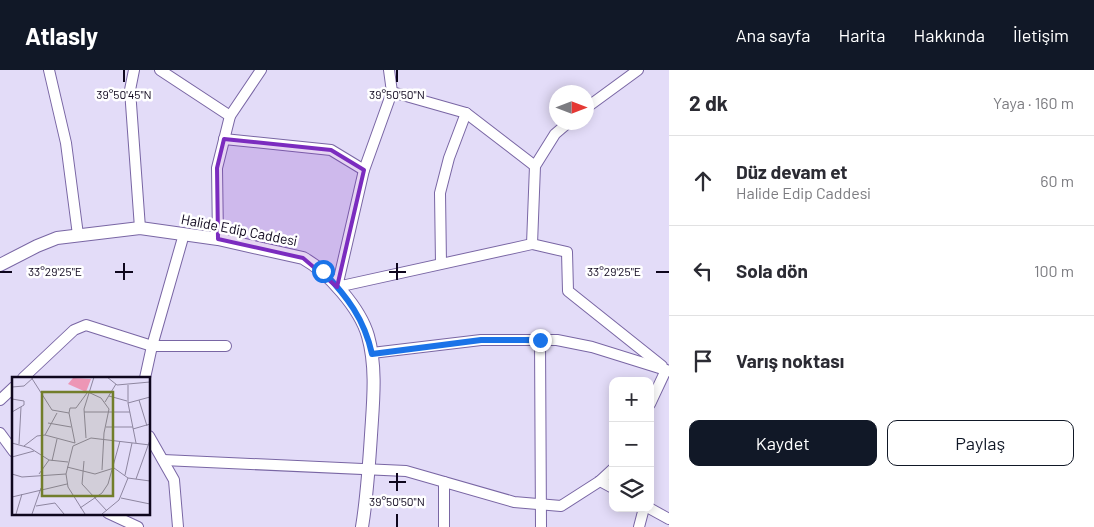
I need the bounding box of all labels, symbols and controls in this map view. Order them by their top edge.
text: Atlasly [25,21,98,50]
text: Ana sayfa [736,24,810,46]
text: Harita [838,24,886,46]
text: Hakkında [914,24,985,46]
text: İletişim [1013,24,1069,46]
north arrow [549,85,594,130]
text: 39°50'45"N [96,87,152,101]
text: 39°50'50"N [369,87,425,101]
text: 2 dk [689,90,728,115]
text: Yaya · 160 m [993,93,1074,112]
text: Düz devam et [736,160,848,183]
icon: ahead [689,167,717,195]
text: 60 m [1040,171,1074,190]
text: Halide Edip Caddesi [736,183,871,202]
street label: Halide Edip Caddesi [180,210,299,249]
icon: left [689,257,717,285]
text: Sola dön [736,259,808,282]
route start [312,260,335,283]
text: 100 m [1034,261,1074,280]
text: 33°29'25"E [28,264,82,278]
text: 33°29'25"E [587,264,641,278]
route end [529,329,552,352]
icon: arrive [689,347,717,375]
text: Varış noktası [736,349,844,372]
inset map [12,377,150,514]
map controls [609,377,654,512]
button: + [609,377,654,422]
button: Kaydet [689,420,877,466]
button: Paylaş [887,420,1074,466]
button: − [609,422,654,467]
button: layers [609,467,654,512]
text: 39°50'50"N [369,494,425,508]

